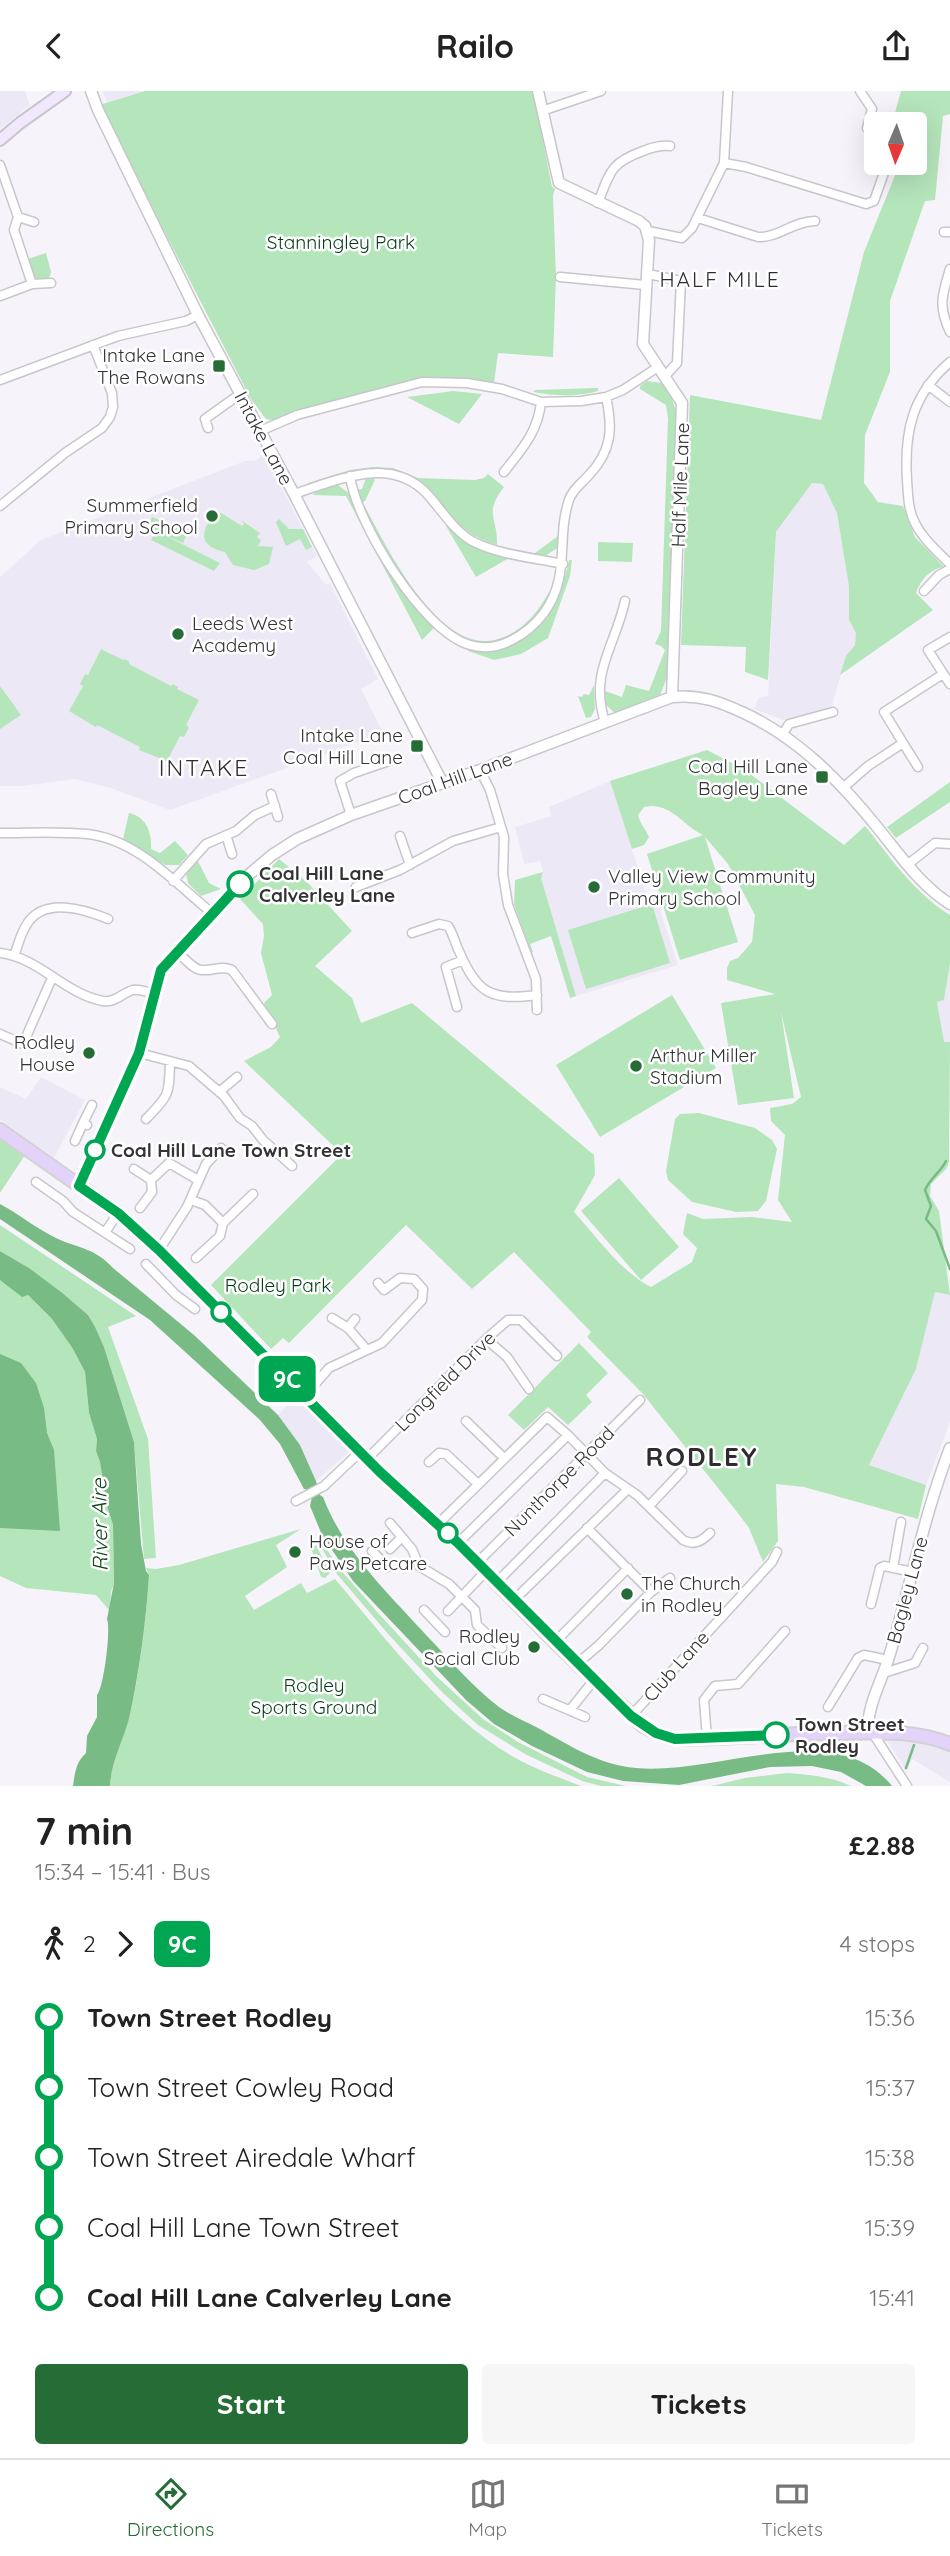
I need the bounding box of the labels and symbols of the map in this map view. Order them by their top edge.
north arrow [864,112,928,175]
park label: Stanningley Park [267,230,415,254]
district label: HALF MILE [659,266,781,292]
place label: Intake Lane The Rowans [97,343,205,389]
marker: Intake Lane The Rowans [211,358,227,374]
street label: Intake Lane [229,387,299,489]
street label: Half Mile Lane [666,422,694,548]
place label: Summerfield Primary School [65,493,198,539]
marker: Summerfield Primary School [204,508,220,524]
place label: Leeds West Academy [192,611,293,657]
marker: Leeds West Academy [170,626,186,642]
place label: Intake Lane Coal Hill Lane [283,723,403,769]
marker: Intake Lane Coal Hill Lane [409,738,425,754]
street label: Coal Hill Lane [395,746,515,810]
district label: INTAKE [159,753,249,782]
place label: Coal Hill Lane Bagley Lane [688,754,808,800]
marker: Coal Hill Lane Bagley Lane [814,769,830,785]
place label: Coal Hill Lane Calverley Lane [259,861,395,907]
place label: Valley View Community Primary School [608,864,816,910]
marker: Coal Hill Lane Calverley Lane [227,871,253,897]
marker: Valley View Community Primary School [586,879,602,895]
place label: Rodley House [14,1030,75,1076]
place label: Arthur Miller Stadium [650,1043,757,1089]
marker: Rodley House [81,1045,97,1061]
marker: Arthur Miller Stadium [628,1058,644,1074]
place label: Coal Hill Lane Town Street [111,1138,351,1162]
marker: Coal Hill Lane Town Street [85,1140,105,1160]
park label: Rodley Park [225,1273,331,1297]
unlabelled marker [211,1302,231,1322]
street label: Longfield Drive [390,1326,500,1436]
line badge: 9C [256,1356,318,1402]
street label: Nunthorpe Road [499,1421,619,1541]
district label: RODLEY [646,1440,758,1473]
water label: River Aire [85,1477,113,1572]
unlabelled marker [438,1523,458,1543]
place label: House of Paws Petcare [309,1529,427,1575]
street label: Bagley Lane [881,1534,933,1646]
marker: House of Paws Petcare [287,1544,303,1560]
place label: The Church in Rodley [641,1571,741,1617]
marker: The Church in Rodley [619,1586,635,1602]
place label: Rodley Social Club [424,1624,520,1670]
street label: Club Lane [638,1625,714,1707]
marker: Rodley Social Club [526,1639,542,1655]
park label: Rodley Sports Ground [251,1673,377,1719]
place label: Town Street Rodley [795,1712,905,1758]
marker: Town Street Rodley [763,1722,789,1748]

